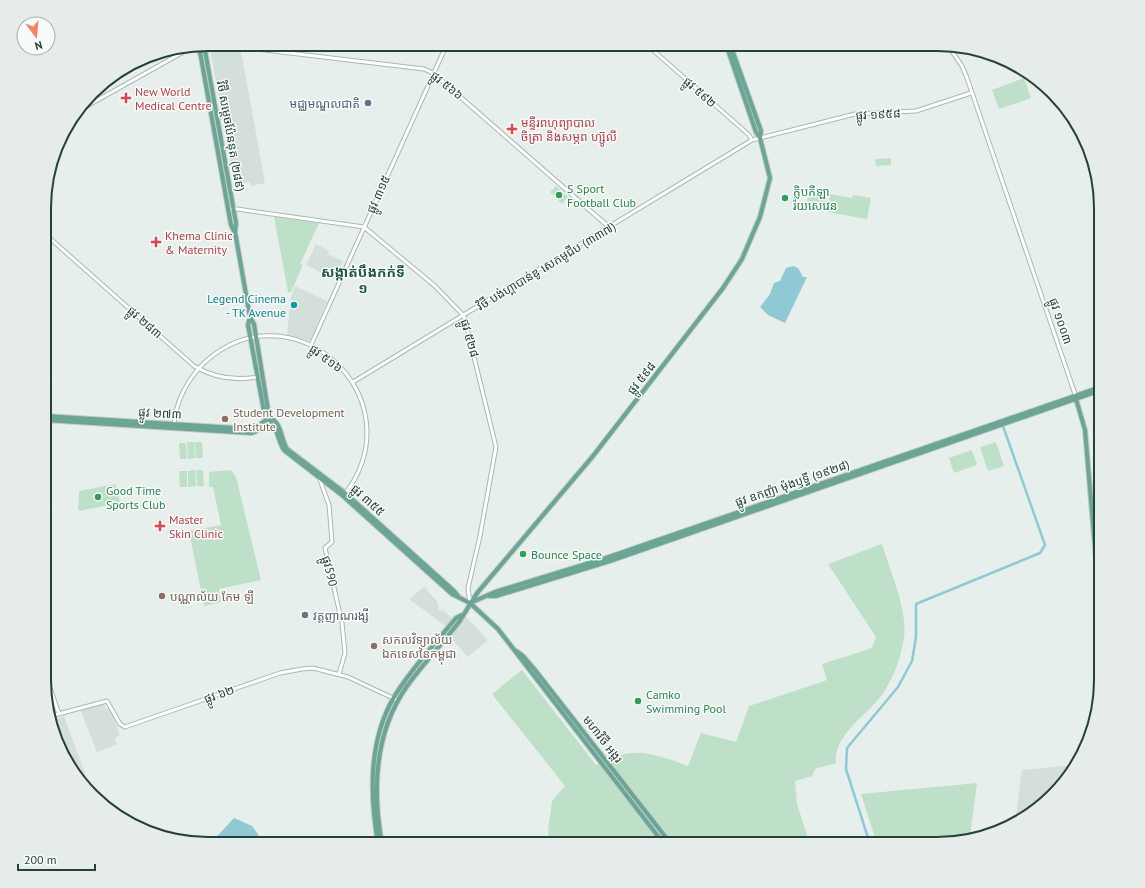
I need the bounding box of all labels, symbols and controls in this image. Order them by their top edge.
north arrow [16,16,56,56]
text: N [33,38,44,53]
street label: ផ្លូវ ៥៦៦ [425,68,466,105]
street label: ផ្លូវ ៥៩២ [678,74,720,113]
street label: វិថី សម្តេចប៉ែននុត (២៨៩) [213,79,248,193]
place label: New World Medical Centre [135,84,212,113]
marker: New World Medical Centre [120,92,132,104]
place label: មជ្ឈមណ្ឌលជាតិ [290,96,360,111]
marker: មជ្ឈមណ្ឌលជាតិ [363,98,373,108]
street label: ផ្លូវ ១៩៥៨ [855,105,901,126]
place label: មន្ទីរពហុព្យាបាល ចិត្រា និងសម្ភព ហ្ស៊ូលី [521,115,617,147]
marker: មន្ទីរពហុព្យាបាល ចិត្រា និងសម្ភព ហ្ស៊ូលី [506,123,518,135]
street label: ផ្លូវ ៣១៥ [363,173,396,217]
place label: S Sport Football Club [567,181,636,210]
place label: ក្លិបកីឡា រ៉យសេវេន [793,184,837,213]
marker: S Sport Football Club [554,190,564,200]
marker: ក្លិបកីឡា រ៉យសេវេន [780,193,790,203]
street label: វិថី បង់ហ្គាបាន់ឌូ សេកមូជីប (៣៣៧) [474,219,618,314]
place label: Khema Clinic & Maternity [165,228,233,257]
marker: Khema Clinic & Maternity [150,236,162,248]
district label: សង្កាត់បឹងកក់ទី ១ [321,263,405,297]
place label: Legend Cinema - TK Avenue [207,291,286,320]
street label: ផ្លូវ ១០០៣ [1043,296,1076,347]
marker: Legend Cinema - TK Avenue [289,300,299,310]
street label: ផ្លូវ ២៨៣ [122,303,166,344]
street label: ផ្លូវ ៥២៨ [454,317,483,360]
street label: ផ្លូវ ៥១៦ [304,341,346,378]
street label: ផ្លូវ ៥៩៨ [624,359,661,400]
street label: ផ្លូវ ២៧៣ [138,404,182,425]
place label: Student Development Institute [233,405,345,434]
marker: Student Development Institute [220,414,230,424]
street label: ផ្លូវ ឧកញ៉ា ម៉ុងឫទ្ធី (១៩២៨) [733,456,852,513]
street label: ផ្លូវ ៣៥៥ [346,481,388,522]
place label: Good Time Sports Club [106,483,165,512]
marker: Good Time Sports Club [93,492,103,502]
place label: Master Skin Clinic [169,512,223,541]
marker: Master Skin Clinic [154,520,166,532]
place label: Bounce Space [531,547,602,562]
marker: Bounce Space [518,549,528,559]
street label: ផ្លូវ590 [316,554,341,589]
place label: បណ្ណាល័យ កែម ឡី [170,589,254,604]
marker: បណ្ណាល័យ កែម ឡី [157,591,167,601]
place label: វត្តញាណរង្សី [313,608,369,623]
marker: វត្តញាណរង្សី [300,610,310,620]
place label: សកលវិទ្យាល័យ ឯកទេសនៃកម្ពុជា [382,632,456,664]
marker: សកលវិទ្យាល័យ ឯកទេសនៃកម្ពុជា [369,641,379,651]
street label: ផ្លូវ ៦២ [202,682,238,710]
place label: Camko Swimming Pool [646,687,726,716]
marker: Camko Swimming Pool [633,696,643,706]
street label: មហាវិថី អង្គរ [580,712,626,766]
scale bar [18,846,95,872]
text: 200 m [24,852,57,867]

